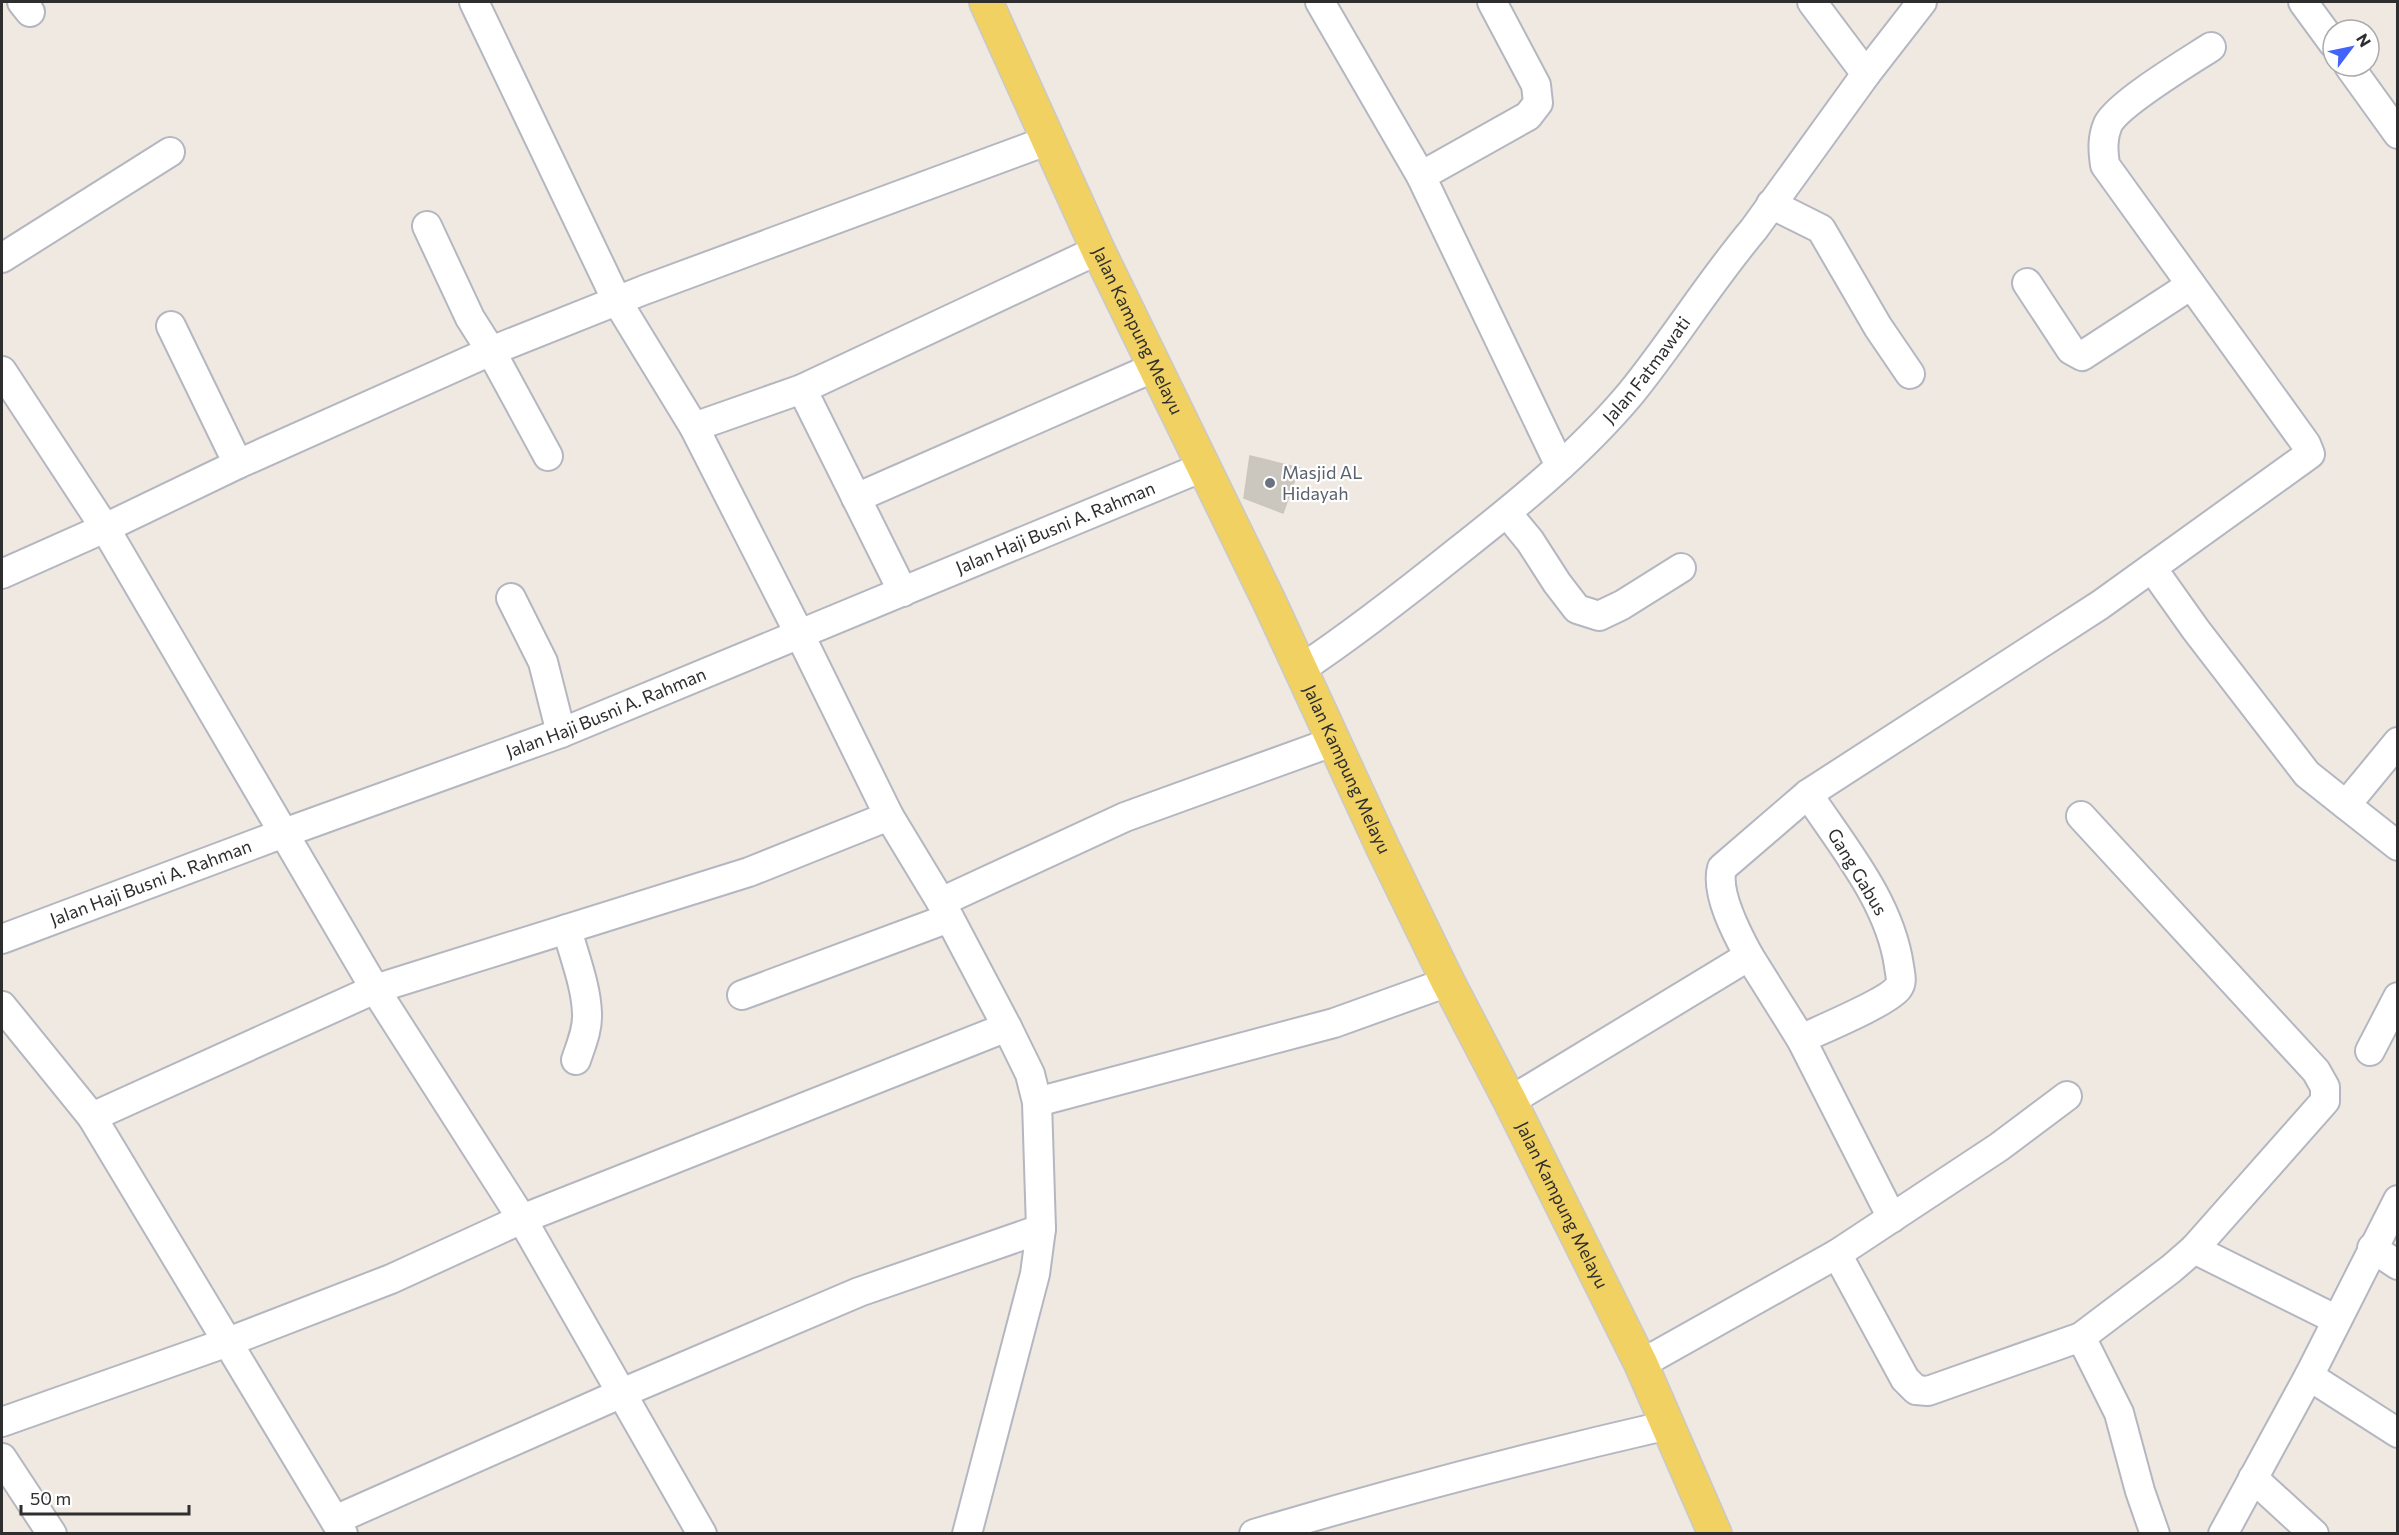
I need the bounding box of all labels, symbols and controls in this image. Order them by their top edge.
north arrow [2321,18,2381,78]
text: N [2353,30,2375,50]
street label: Jalan Kampung Melayu [1088,243,1188,418]
street label: Jalan Fatmawati [1598,312,1695,428]
place label: Masjid AL Hidayah [1282,461,1362,504]
street label: Jalan Haji Busni A. Rahman [952,476,1158,578]
marker: Masjid AL Hidayah [1263,476,1277,490]
street label: Jalan Haji Busni A. Rahman [503,662,709,762]
street label: Jalan Kampung Melayu [1299,681,1396,857]
street label: Gang Gabus [1823,824,1892,919]
street label: Jalan Haji Busni A. Rahman [47,834,254,930]
street label: Jalan Kampung Melayu [1512,1117,1614,1292]
scale bar [21,1478,189,1516]
text: 50 m [30,1487,71,1509]

